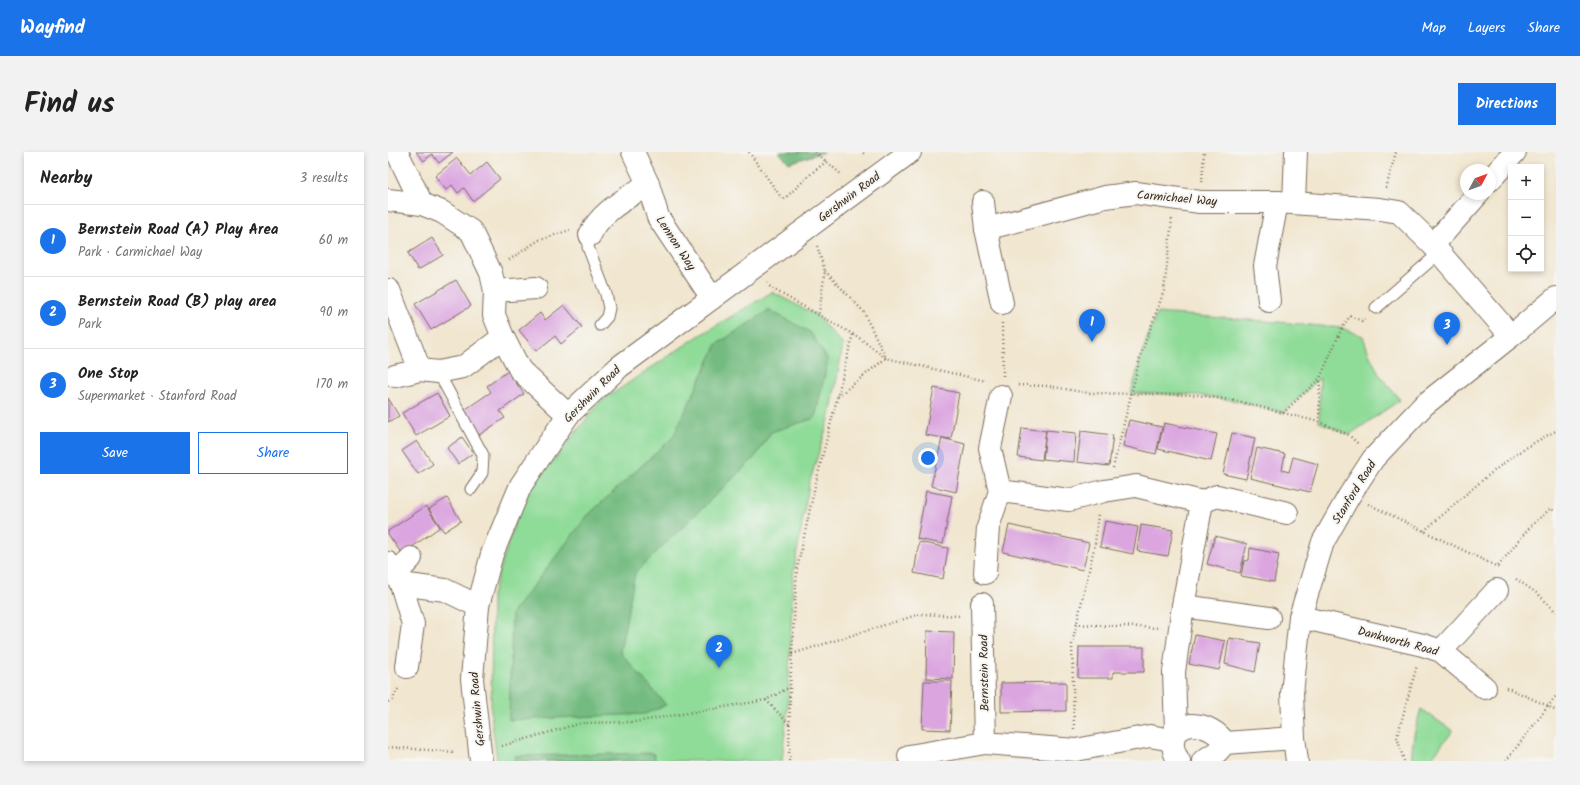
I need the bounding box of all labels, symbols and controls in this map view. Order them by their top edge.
text: Wayfind [20,13,85,43]
text: Map [1422,17,1446,39]
text: Layers [1468,17,1506,39]
text: Share [1528,17,1560,39]
text: Find us [24,82,115,127]
button: Directions [1458,83,1556,125]
north arrow [1460,164,1496,200]
map controls [1508,164,1544,272]
button: + [1508,164,1544,200]
text: Nearby [40,165,92,192]
street label: Gershwin Road [814,167,886,227]
text: 3 results [300,168,348,189]
street label: Carmichael Way [1136,186,1218,211]
button: − [1508,200,1544,236]
street label: Lennon Way [651,212,701,275]
text: Bernstein Road (A) Play Area [78,218,279,242]
text: 1 [51,230,55,251]
text: 60 m [319,230,348,251]
button: locate [1508,236,1544,272]
text: Park · Carmichael Way [78,242,202,263]
text: Bernstein Road (B) play area [78,290,276,314]
text: 2 [49,302,57,323]
text: 90 m [320,302,348,323]
pin: 1 [1079,309,1105,342]
pin: 3 [1434,312,1460,345]
text: Park [78,314,102,335]
street label: Gershwin Road [559,361,626,427]
text: One Stop [78,362,139,386]
text: 3 [49,374,57,395]
text: 170 m [316,374,348,395]
text: Supermarket · Stanford Road [78,386,237,407]
button: Save [40,432,190,474]
button: Share [198,432,348,474]
your location [918,448,938,468]
street label: Stanford Road [1327,456,1382,528]
street label: Dankworth Road [1355,622,1441,662]
street label: Bernstein Road [974,633,995,712]
pin: 2 [706,635,732,668]
street label: Gershwin Road [465,670,490,747]

